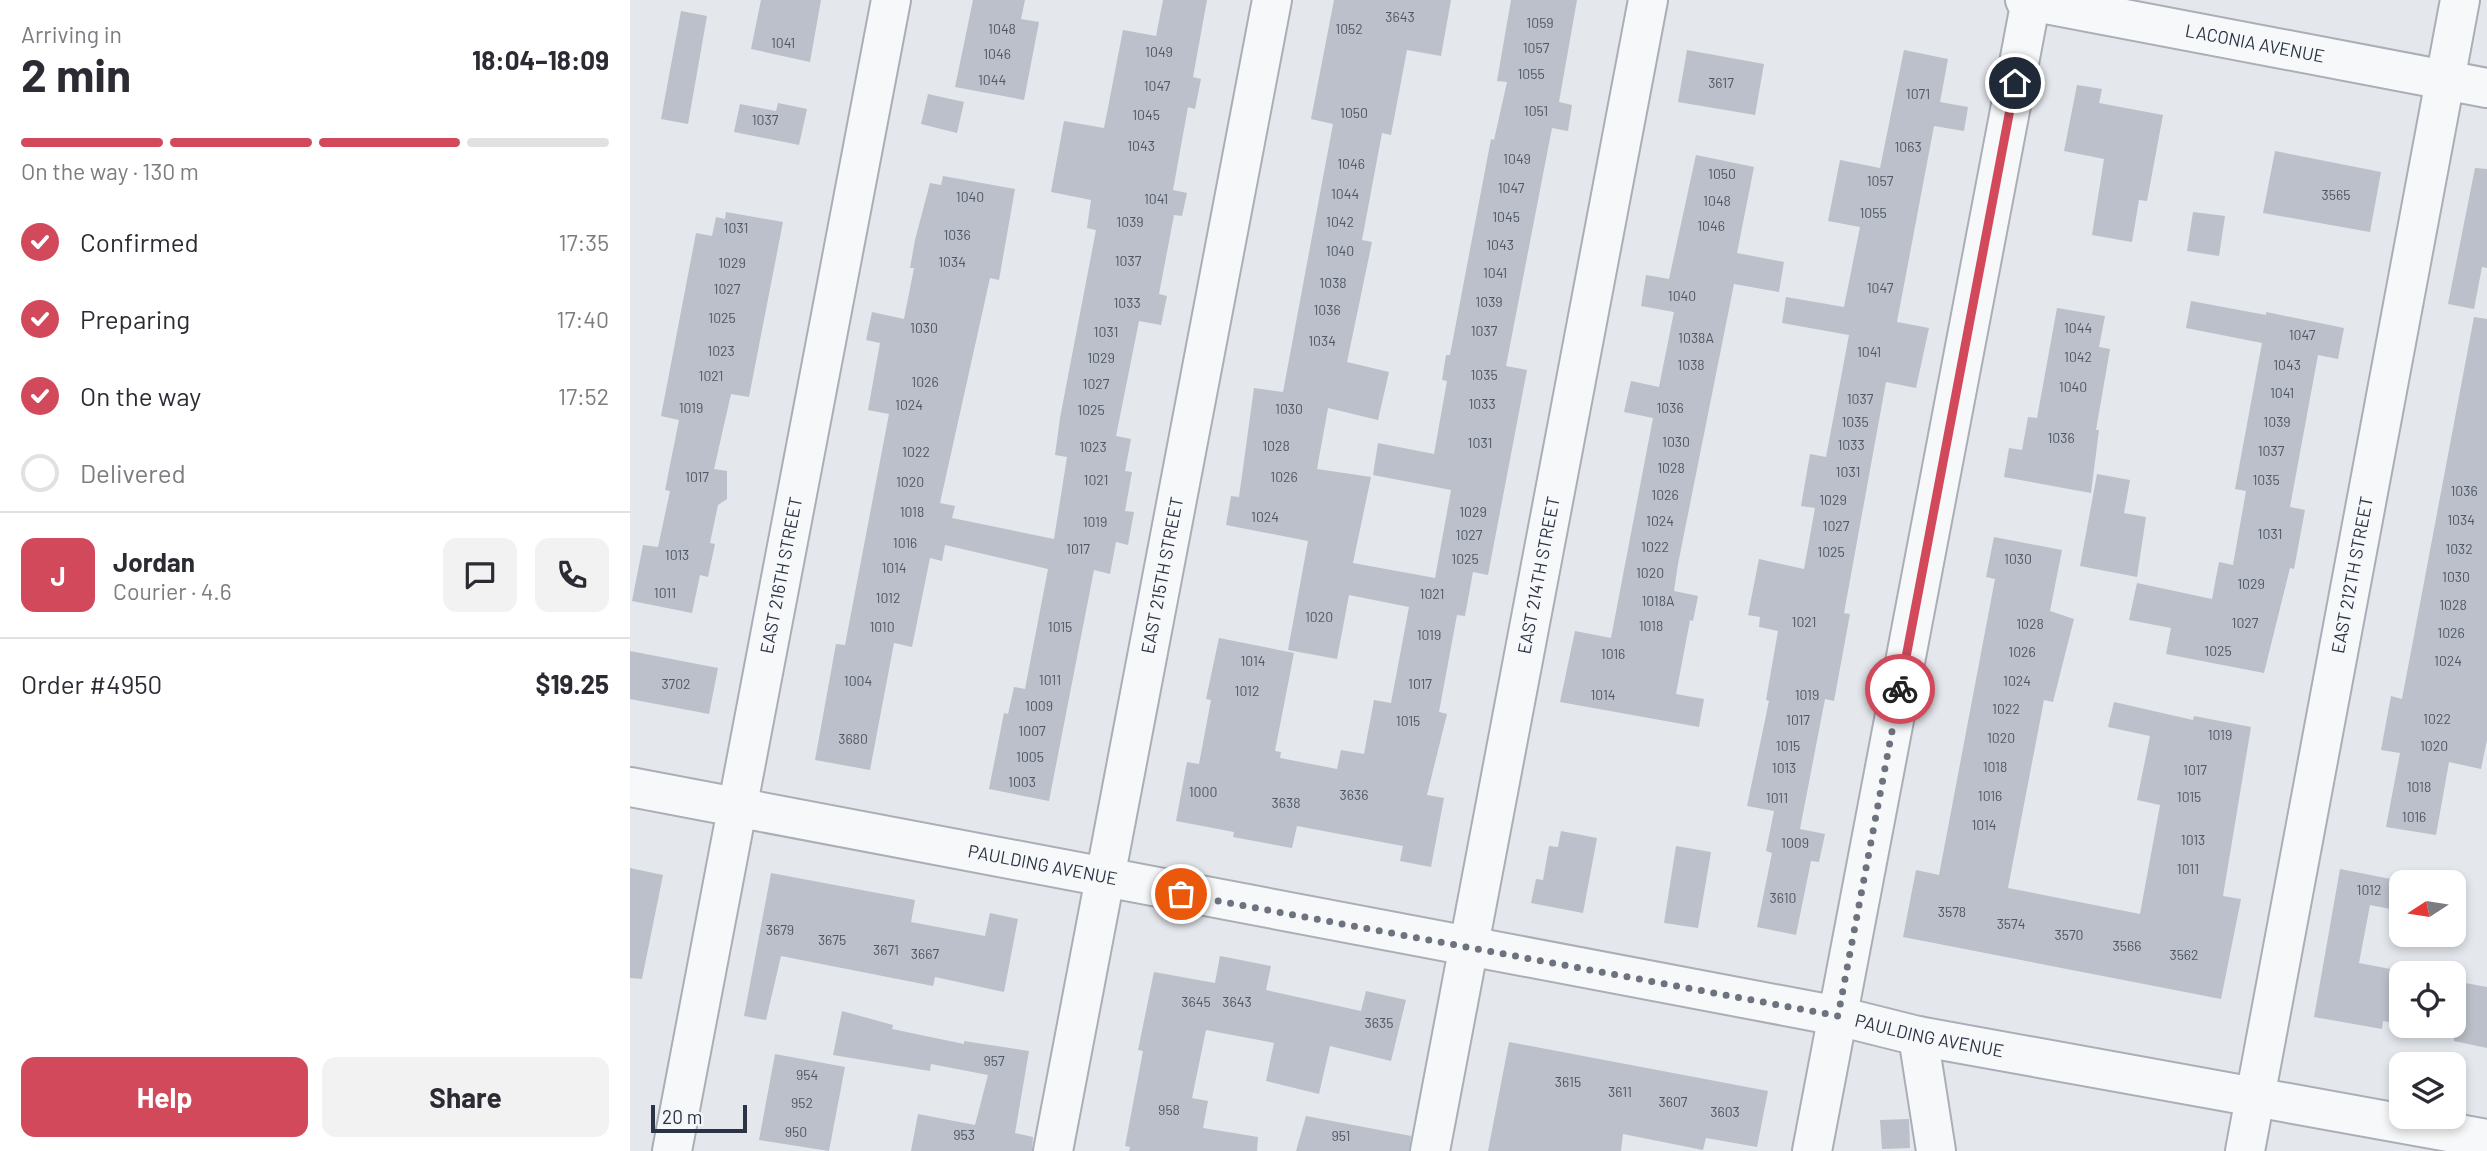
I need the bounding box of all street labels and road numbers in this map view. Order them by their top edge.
street label: LACONIA AVENUE [2184,19,2327,67]
street label: EAST 214TH STREET [1512,494,1564,656]
street label: EAST 212TH STREET [2326,494,2377,655]
street label: EAST 216TH STREET [755,495,806,655]
street label: EAST 215TH STREET [1136,495,1187,655]
street label: PAULDING AVENUE [966,839,1119,889]
street label: PAULDING AVENUE [1853,1009,2006,1061]

